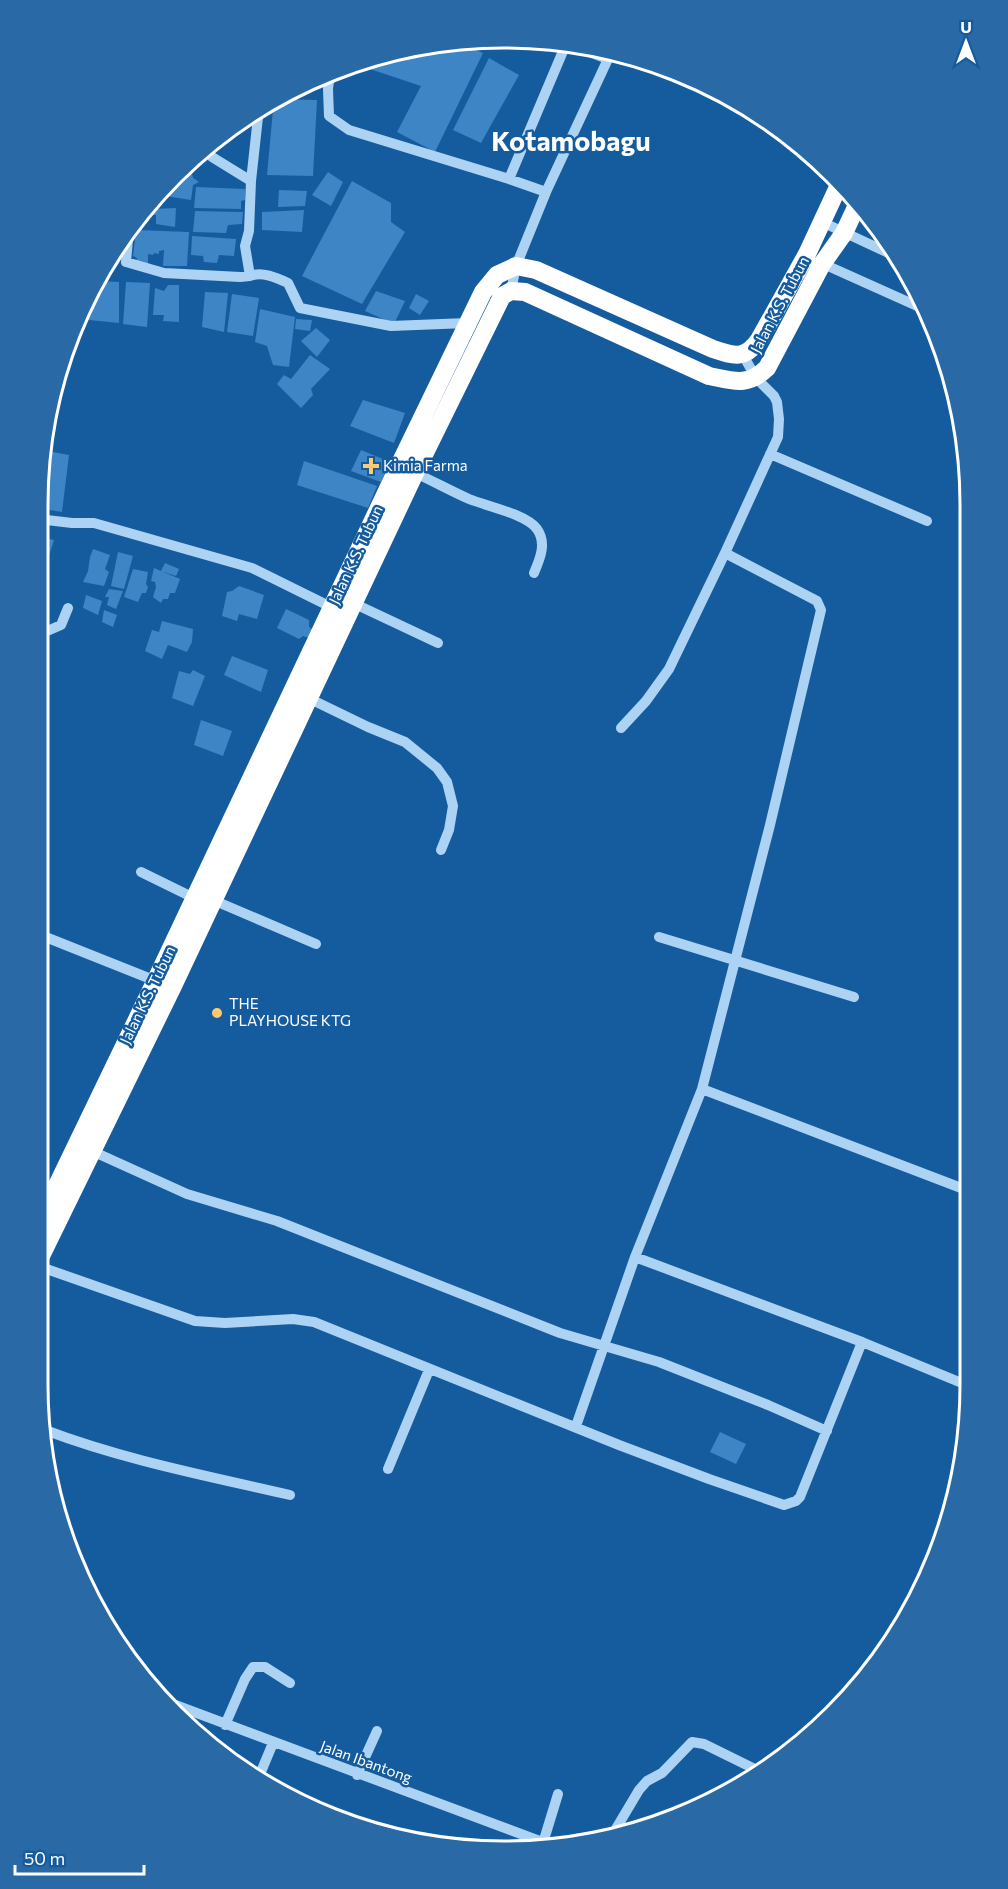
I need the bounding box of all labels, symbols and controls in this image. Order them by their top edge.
north arrow [936,12,996,72]
text: U [960,17,972,36]
district label: Kotamobagu [491,124,651,157]
street label: Jalan K.S. Tubun [746,253,812,356]
place label: Kimia Farma [383,456,468,474]
marker: Kimia Farma [364,459,378,473]
street label: Jalan K.S. Tubun [324,502,386,607]
street label: Jalan K.S. Tubun [116,943,179,1046]
place label: THE PLAYHOUSE KTG [229,994,351,1029]
marker: THE PLAYHOUSE KTG [210,1006,224,1020]
street label: Jalan Ibantong [318,1736,415,1786]
scale bar [15,1838,144,1876]
text: 50 m [24,1847,65,1869]

